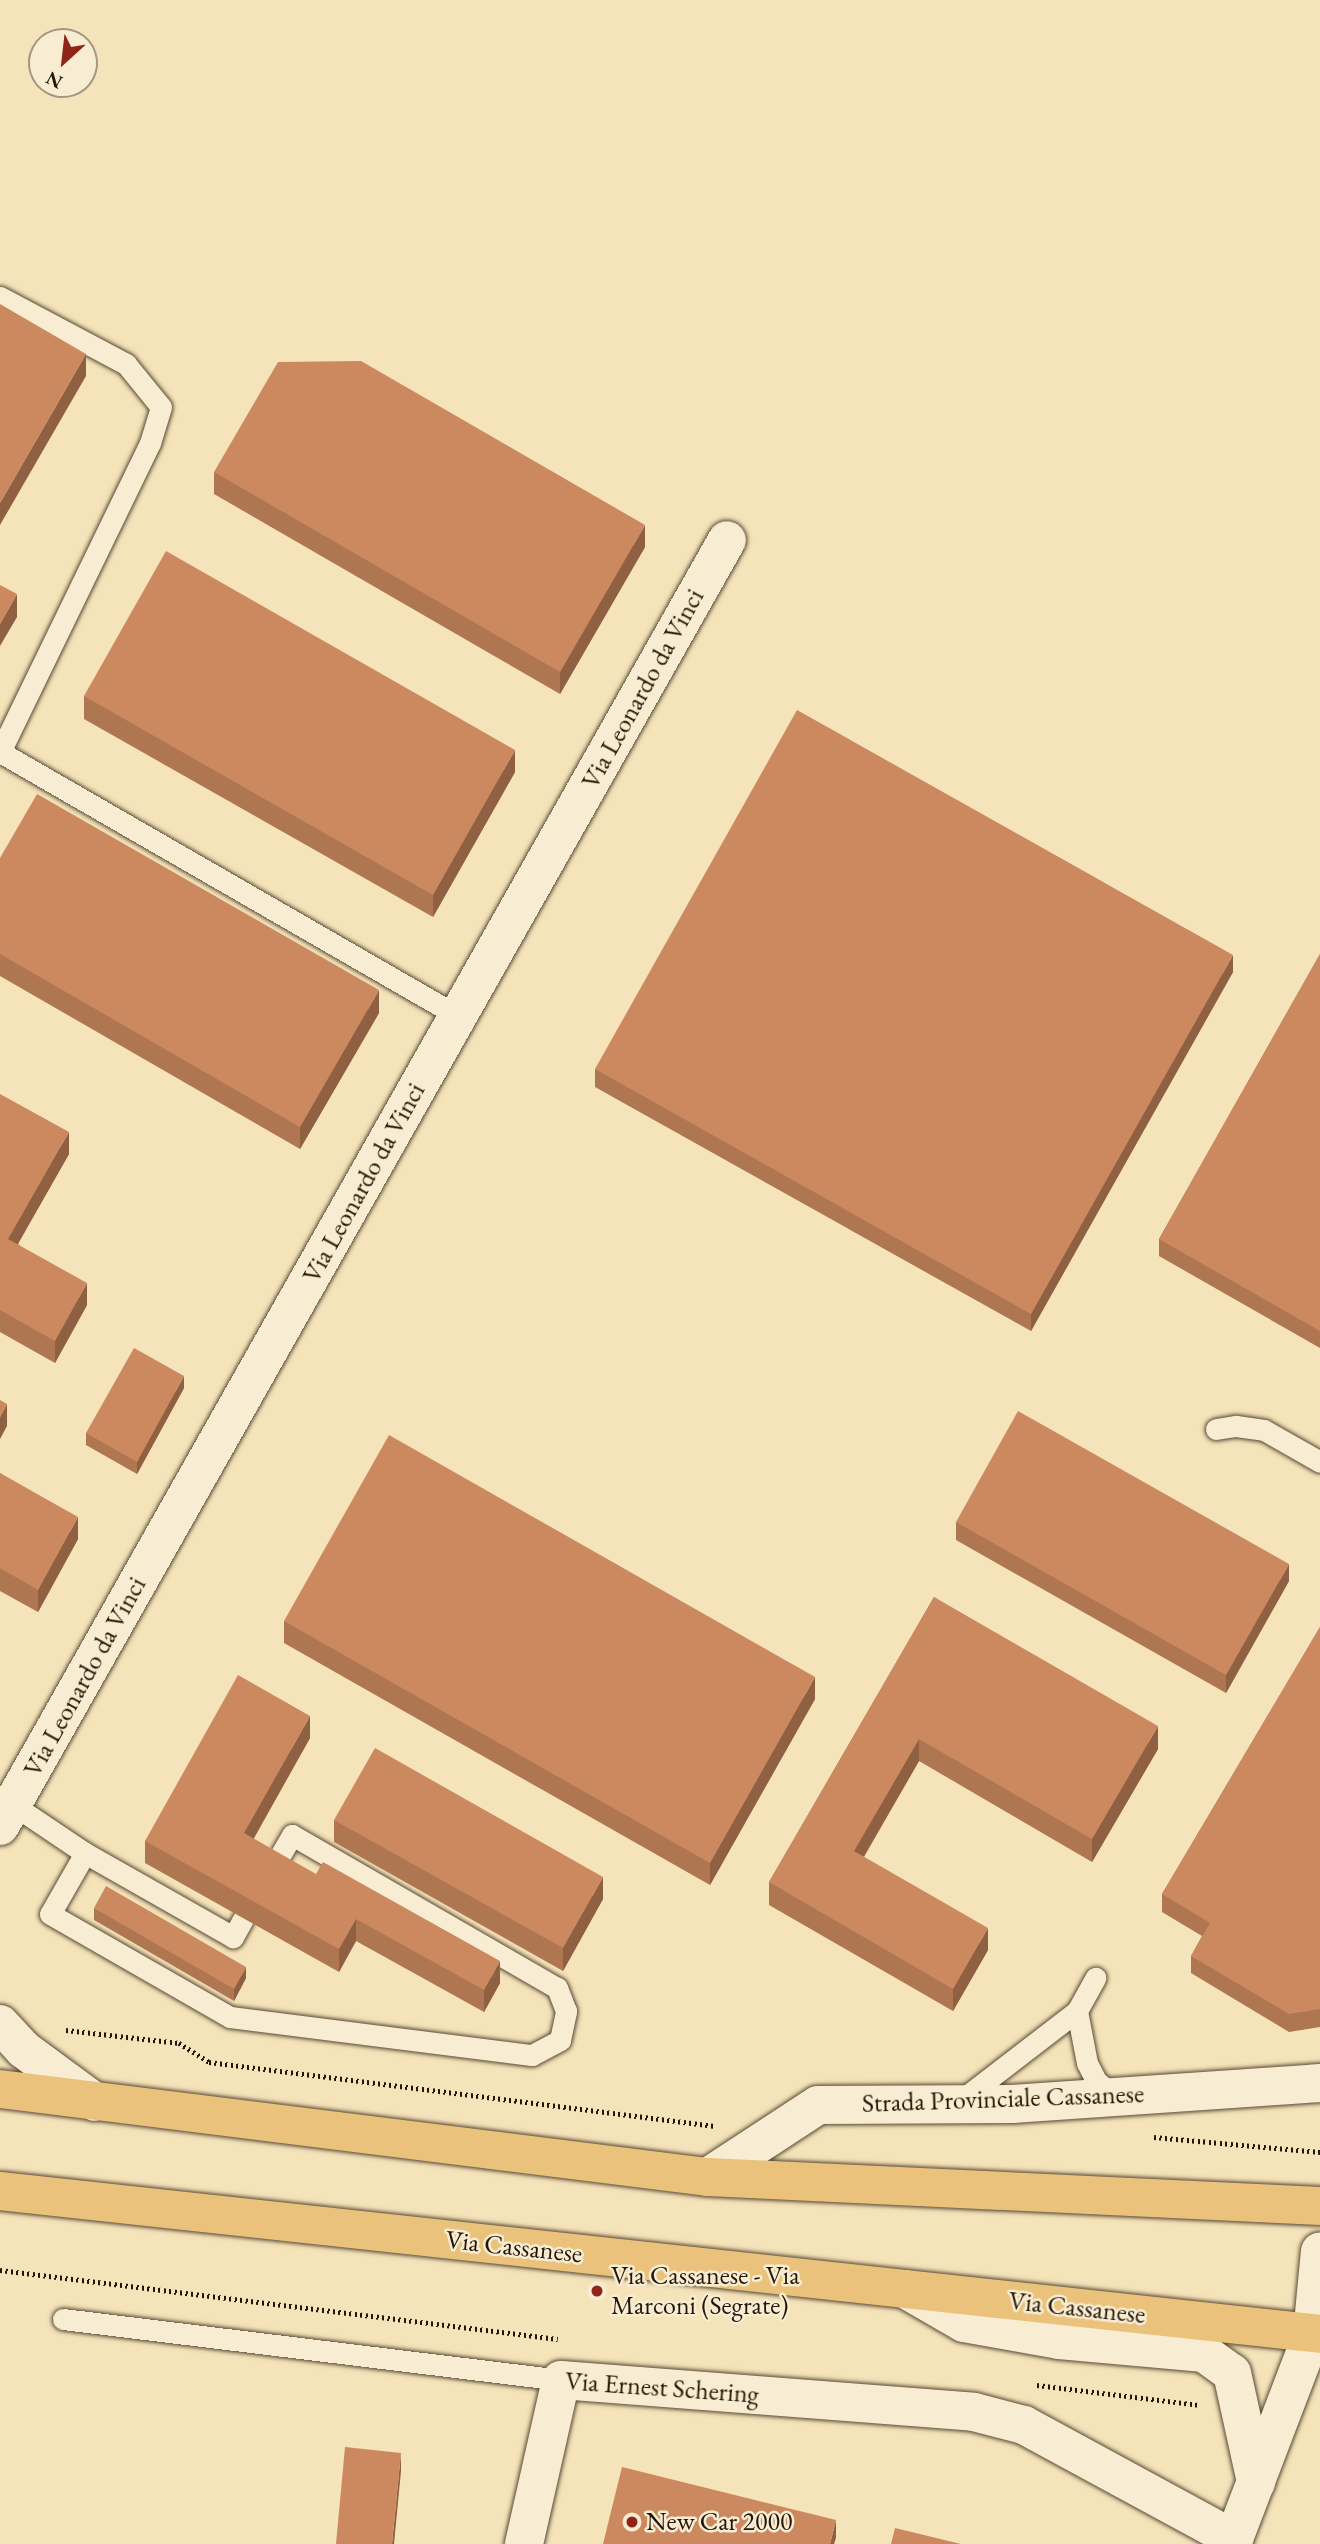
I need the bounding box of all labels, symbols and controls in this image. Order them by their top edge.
north arrow [28,28,98,98]
text: N [42,66,67,95]
street label: Via Leonardo da Vinci [575,584,711,794]
street label: Via Leonardo da Vinci [296,1078,432,1288]
street label: Via Leonardo da Vinci [17,1572,153,1782]
street label: Strada Provinciale Cassanese [861,2078,1145,2120]
street label: Via Cassanese [444,2224,584,2270]
place label: Via Cassanese - Via Marconi (Segrate) [611,2260,800,2322]
marker: Via Cassanese - Via Marconi (Segrate) [589,2283,605,2299]
street label: Via Cassanese [1007,2285,1147,2331]
street label: Via Ernest Schering [564,2366,760,2410]
place label: New Car 2000 [646,2506,792,2538]
marker: New Car 2000 [624,2514,640,2530]

